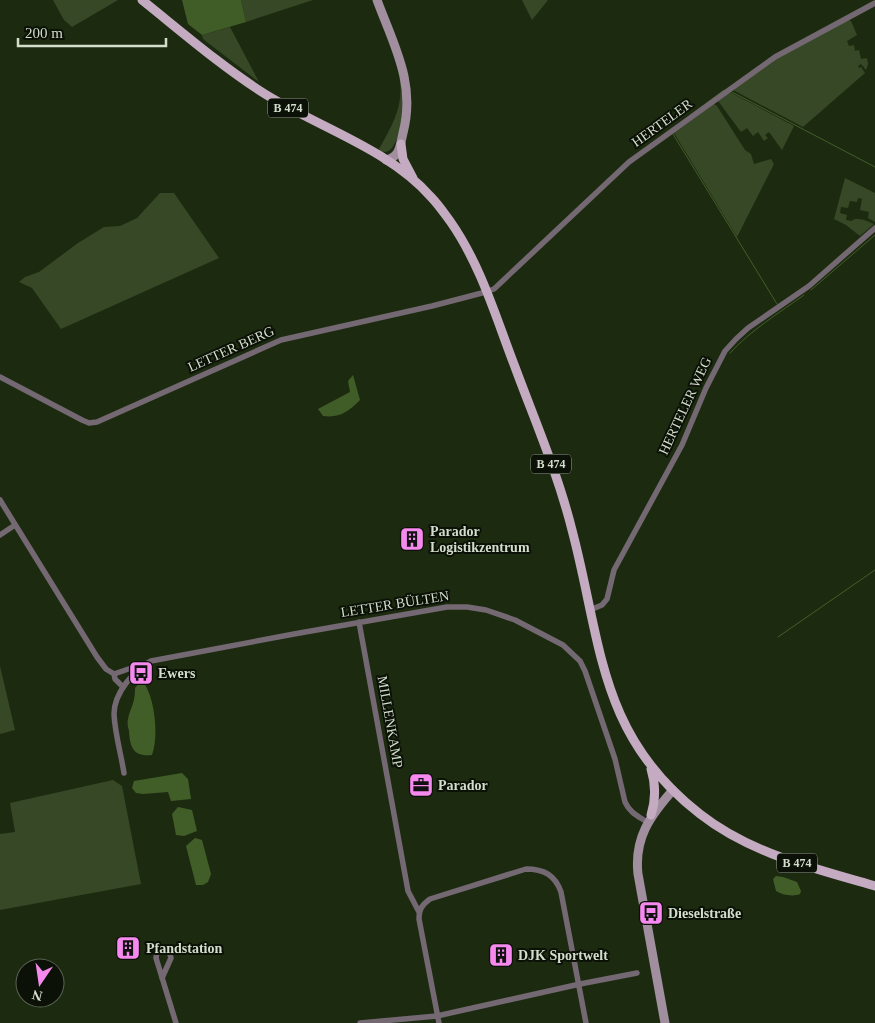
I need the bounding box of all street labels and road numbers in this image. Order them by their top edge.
street label: HERTELER [629,96,696,150]
road number: B 474 [268,99,308,118]
street label: LETTER BERG [185,323,277,375]
street label: HERTELER WEG [656,355,714,457]
road number: B 474 [531,454,571,474]
street label: LETTER BÜLTEN [340,587,450,620]
street label: MILLENKAMP [375,675,406,769]
road number: B 474 [777,854,817,872]

